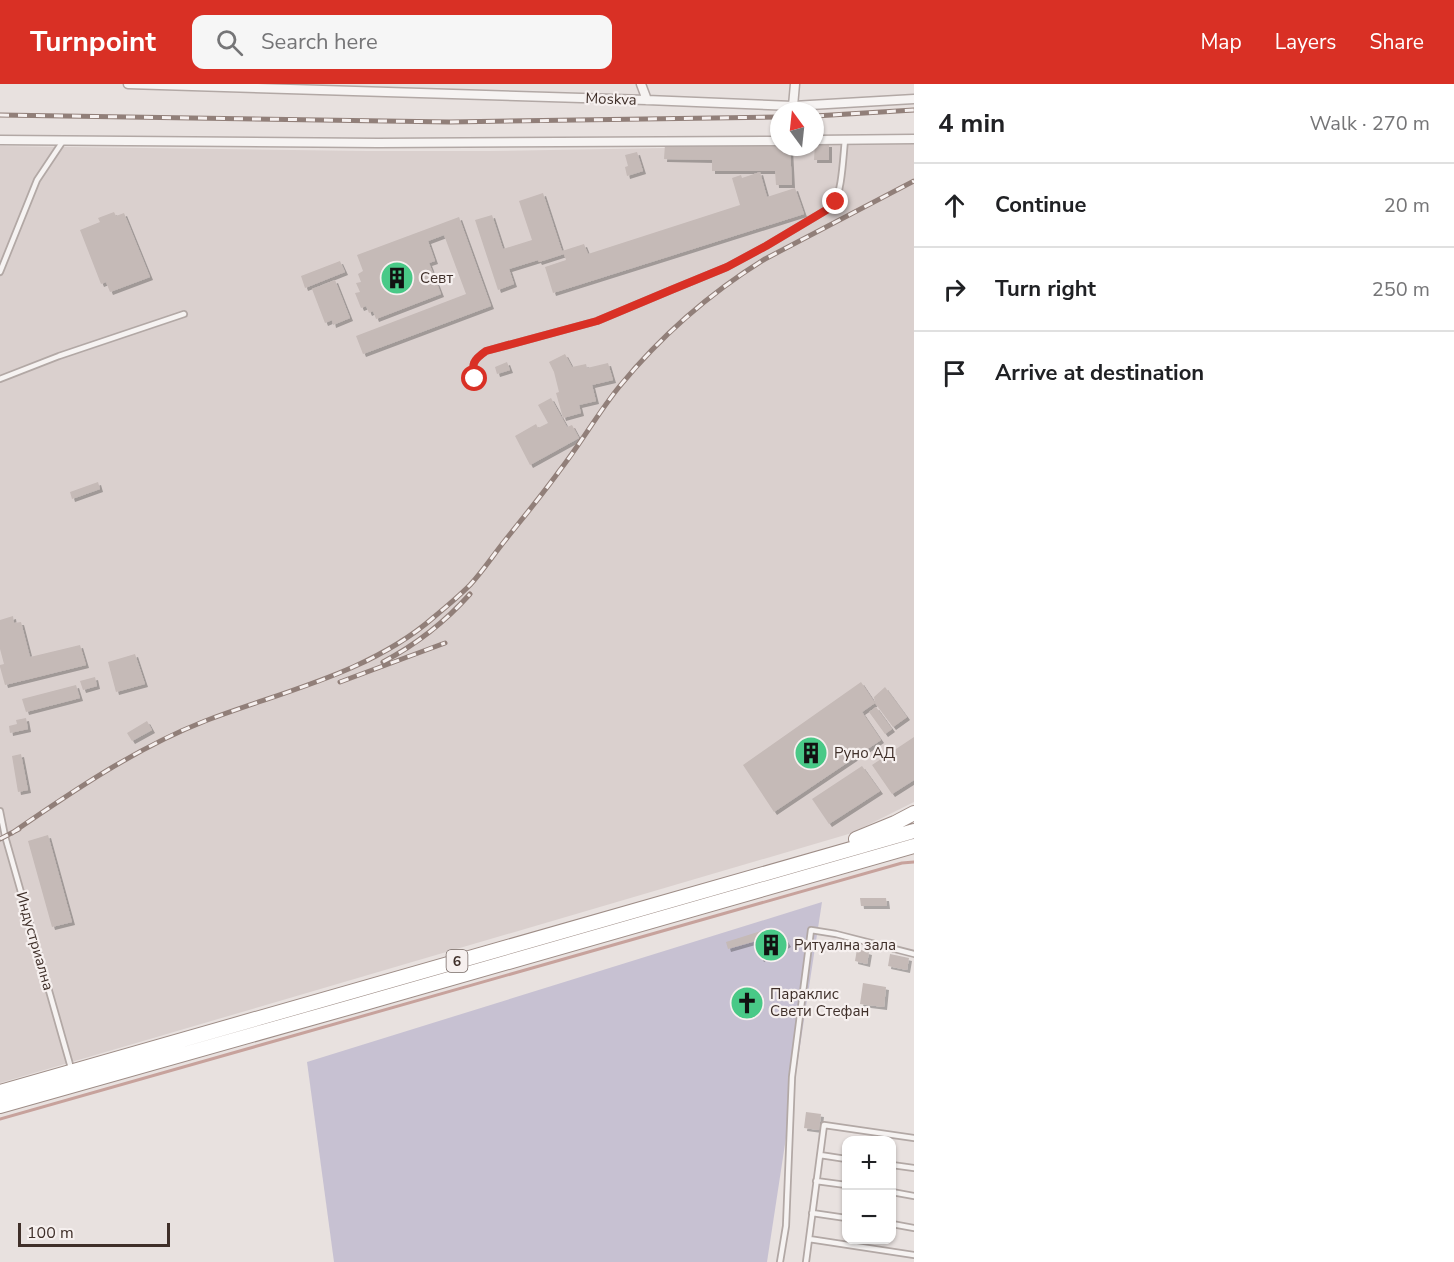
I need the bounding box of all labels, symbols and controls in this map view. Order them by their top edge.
search box [192,15,612,69]
text: Turnpoint [30,23,156,61]
icon: search [213,26,246,59]
text: Search here [261,27,378,57]
text: Map [1200,28,1242,56]
text: Layers [1275,28,1336,56]
text: Share [1369,28,1424,56]
street label: Moskva [585,88,637,110]
north arrow [770,102,824,156]
text: 4 min [938,106,1005,141]
text: Walk · 270 m [1310,110,1430,137]
route end [822,188,848,214]
icon: ahead [938,189,971,222]
text: Continue [995,190,1086,220]
text: 20 m [1384,192,1430,219]
building icon: Севт [379,260,415,296]
place label: Севт [420,268,453,288]
icon: right [938,273,971,306]
text: Turn right [995,274,1096,304]
text: 250 m [1372,276,1430,303]
icon: arrive [938,357,971,390]
text: Arrive at destination [995,358,1204,388]
route start [461,365,487,391]
building icon: Руно АД [793,735,829,771]
place label: Руно АД [834,743,895,763]
street label: Индустриална [11,889,59,993]
building icon: Ритуална зала [753,927,789,963]
place label: Ритуална зала [794,935,896,955]
road number: 6 [446,950,468,972]
place label: Параклис Свети Стефан [770,984,869,1021]
church icon: Параклис Свети Стефан [729,985,765,1021]
map controls [842,1136,896,1244]
button: + [842,1136,896,1190]
button: − [842,1190,896,1244]
scale bar [18,1220,170,1248]
text: 100 m [27,1222,74,1244]

